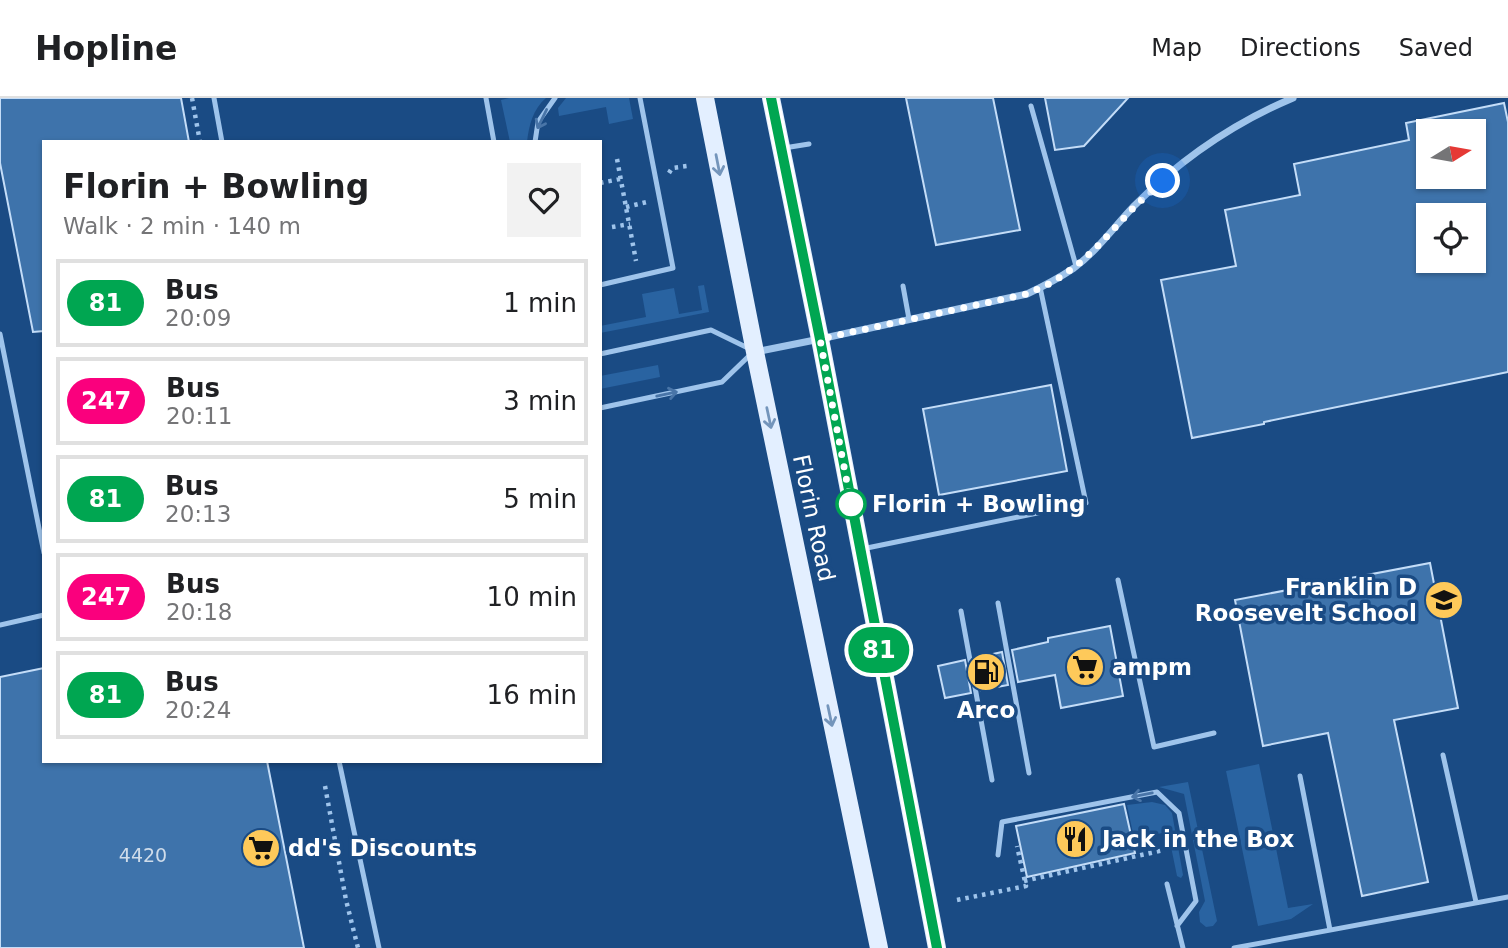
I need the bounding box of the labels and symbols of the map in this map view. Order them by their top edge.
one-way arrow [535,108,548,129]
north arrow [1416,119,1486,189]
one-way arrow [712,153,726,176]
your location [1145,163,1180,198]
one-way arrow [655,386,678,400]
one-way arrow [762,406,776,429]
street label: Florin Road [788,452,840,584]
marker: Florin + Bowling [836,489,866,519]
place label: Florin + Bowling [872,491,1085,517]
place label: Franklin D Roosevelt School [1195,574,1417,626]
school or university icon: Franklin D Roosevelt School [1423,579,1465,621]
line badge: 81 [848,627,910,673]
supermarket icon: ampm [1064,646,1106,688]
fuel station icon: Arco [965,651,1007,693]
place label: ampm [1112,654,1192,680]
place label: Arco [957,697,1015,723]
one-way arrow [825,704,838,726]
one-way arrow [1131,788,1154,802]
restaurant icon: Jack in the Box [1054,818,1096,860]
place label: Jack in the Box [1100,826,1295,852]
supermarket icon: dd's Discounts [240,827,282,869]
place label: dd's Discounts [288,835,477,861]
house number: 4420 [119,844,167,866]

